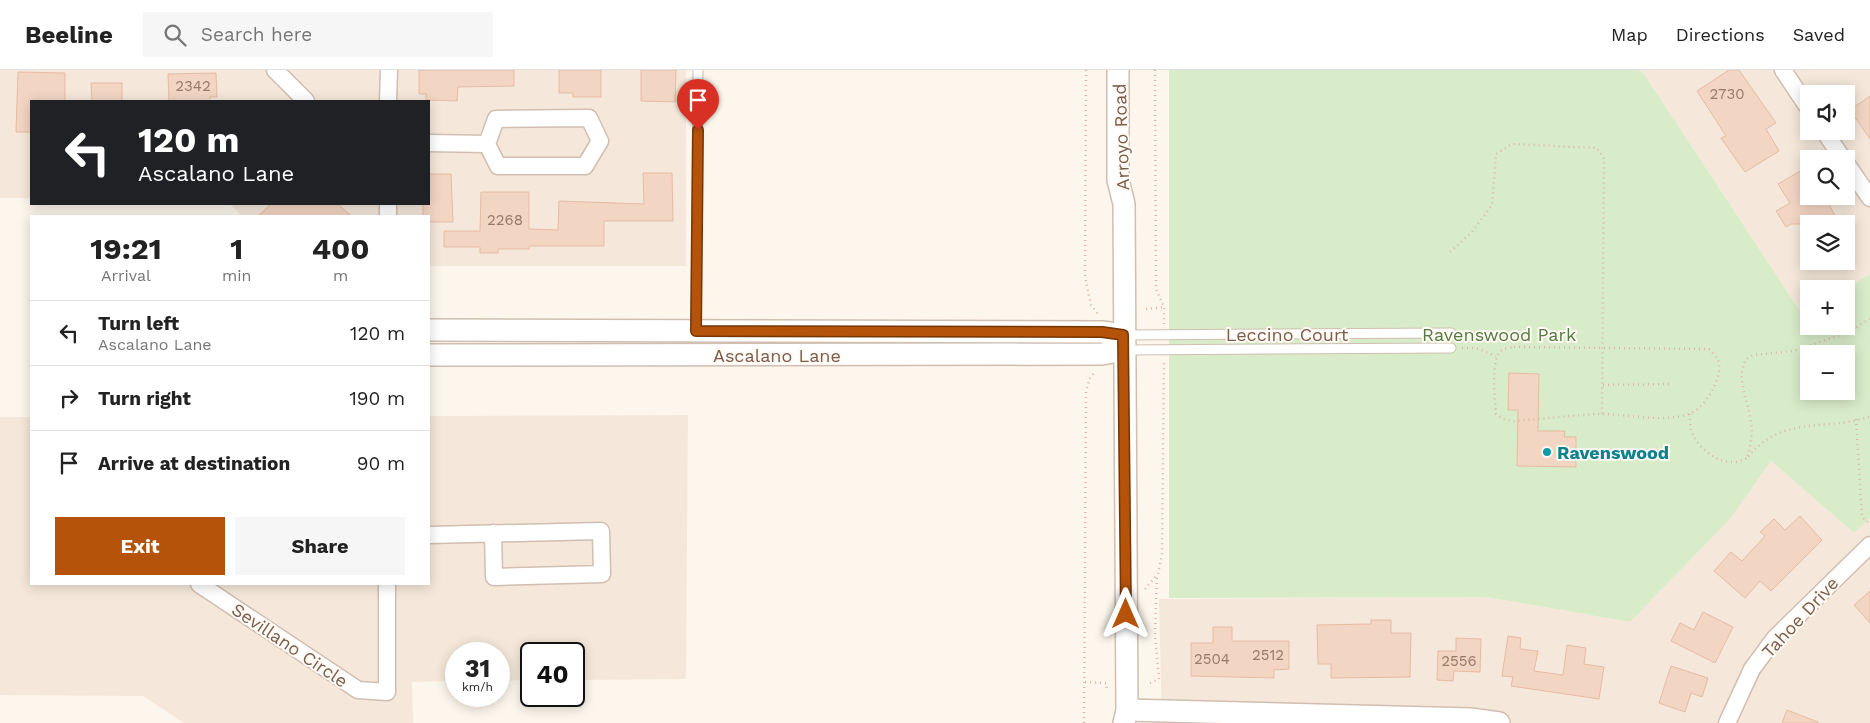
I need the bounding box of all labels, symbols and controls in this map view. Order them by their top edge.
search box [143,12,493,57]
text: Beeline [25,21,113,49]
icon: search [161,21,189,49]
text: Search here [201,23,312,46]
text: Map [1611,24,1648,45]
text: Directions [1676,24,1765,45]
text: Saved [1793,24,1845,45]
house number: 2342 [175,77,211,95]
pin [677,79,719,130]
street label: Arroyo Road [1109,83,1133,191]
house number: 2730 [1710,85,1744,103]
map controls [1800,85,1855,400]
button: sound [1800,85,1855,140]
icon: arrive [684,86,712,114]
text: 120 m [138,119,239,161]
icon: left [55,120,120,185]
button: search [1800,150,1855,205]
text: Ascalano Lane [138,161,294,186]
house number: 2268 [487,211,523,229]
button: layers [1800,215,1855,270]
text: 19:21 [90,231,162,266]
text: 1 [230,231,243,266]
text: 400 [312,231,370,266]
text: Arrival [101,266,151,285]
text: min [222,266,251,285]
text: m [333,266,348,285]
button: + [1800,280,1855,335]
text: Turn left [98,312,179,335]
icon: left [55,319,83,347]
text: 120 m [350,322,405,345]
street label: Leccino Court [1226,324,1349,345]
park label: Ravenswood Park [1422,324,1576,345]
text: Ascalano Lane [98,335,212,354]
street label: Ascalano Lane [713,345,841,366]
button: − [1800,345,1855,400]
icon: right [55,384,83,412]
text: Turn right [98,387,191,410]
text: 190 m [349,387,405,410]
place label: Ravenswood [1557,442,1669,463]
marker: Ravenswood [1541,446,1553,458]
icon: arrive [55,449,83,477]
text: Arrive at destination [98,452,290,475]
text: 90 m [357,452,405,475]
button: Exit [55,517,225,575]
button: Share [235,517,405,575]
street label: Tahoe Drive [1757,572,1843,662]
position arrow [1099,587,1151,639]
street label: Sevillano Circle [228,598,352,692]
speed limit sign: 40 [520,642,585,707]
house number: 2512 [1252,646,1284,664]
house number: 2504 [1194,650,1230,668]
house number: 2556 [1441,652,1477,670]
text: 31 [465,654,490,683]
text: km/h [462,680,493,694]

